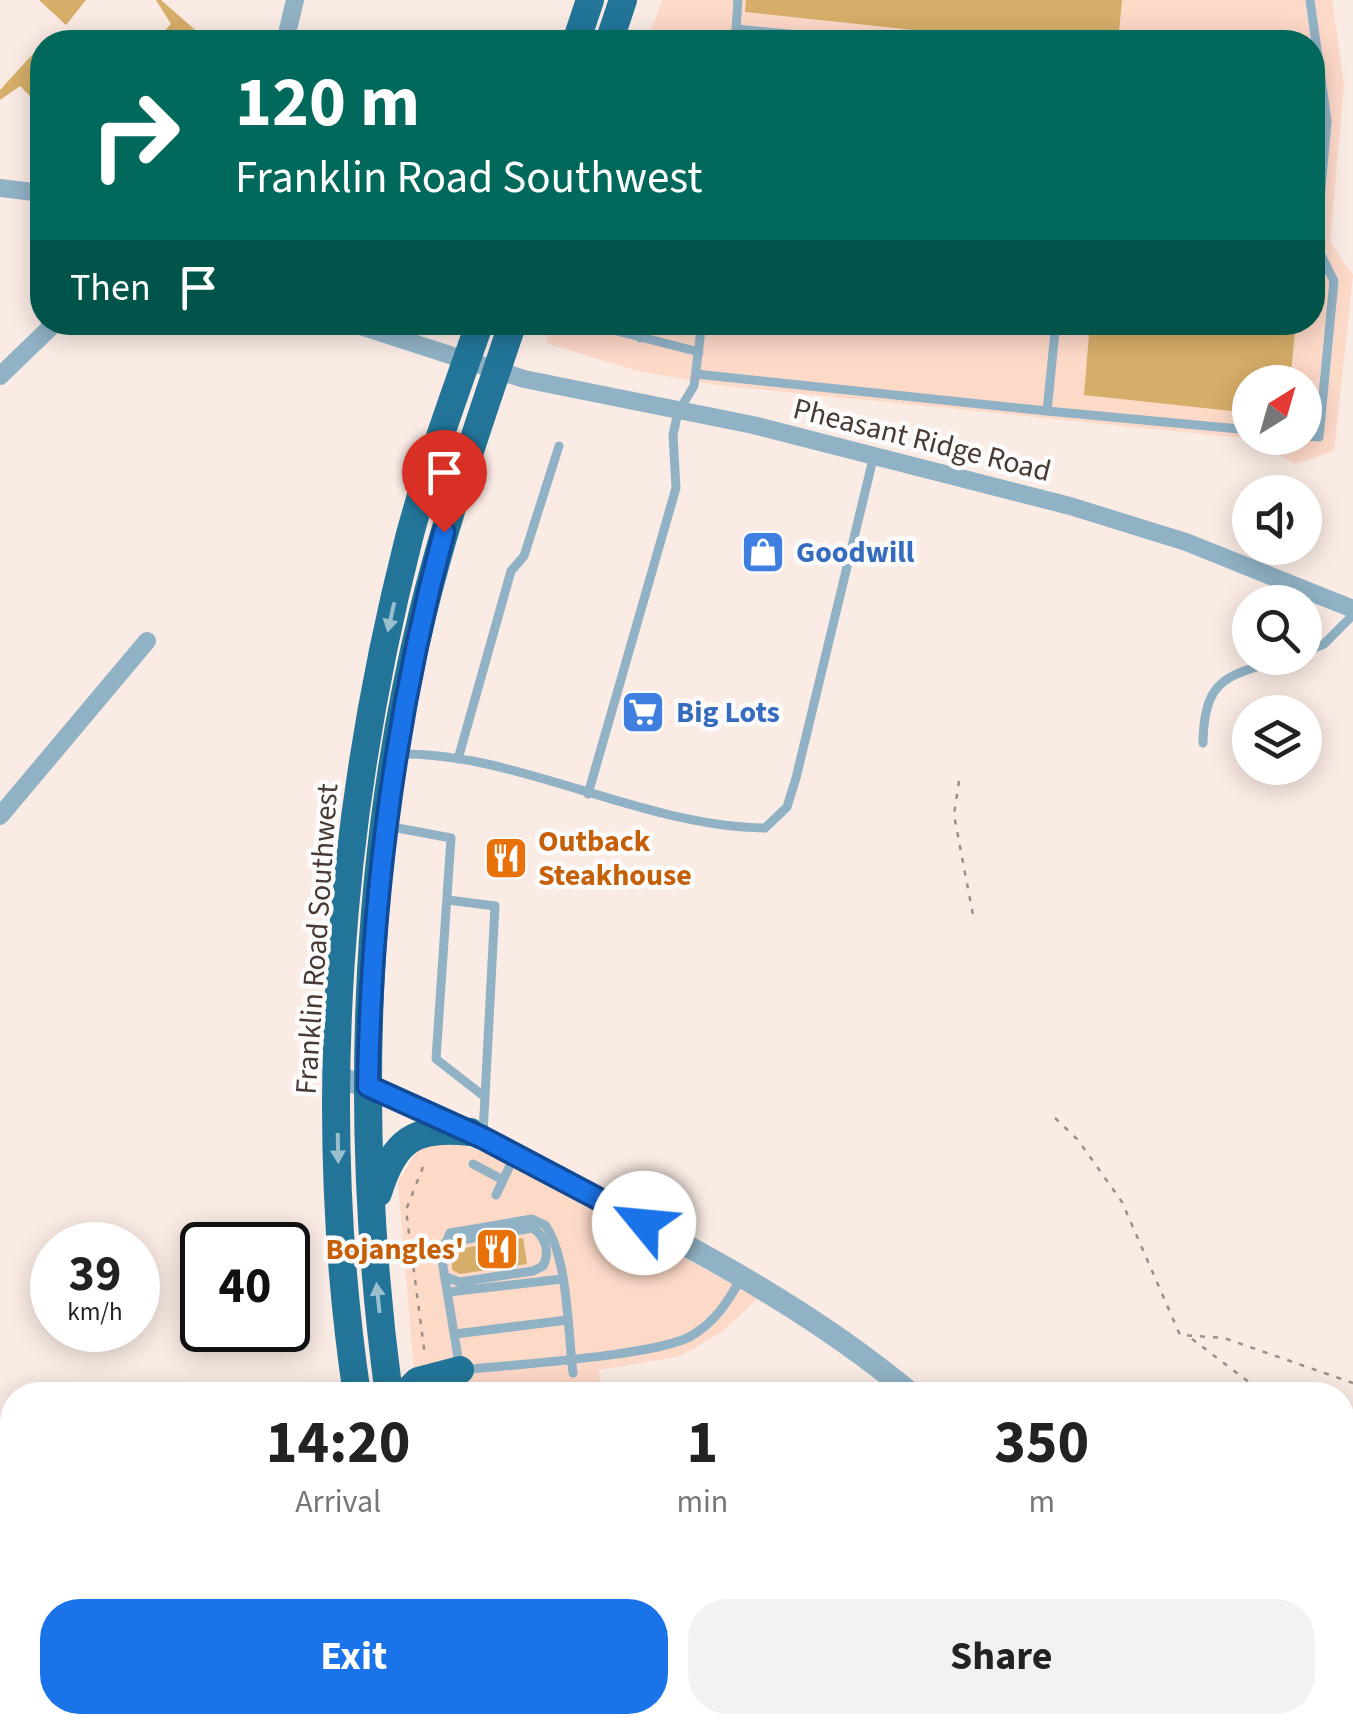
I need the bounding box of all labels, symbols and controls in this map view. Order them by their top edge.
text: 120 m [235,53,420,153]
icon: right [70,70,200,200]
text: Franklin Road Southwest [235,146,702,210]
icon: arrive [171,260,226,315]
text: Then [70,261,151,315]
north arrow [1232,365,1322,455]
map controls [1232,365,1322,785]
street label: Pheasant Ridge Road [789,387,1055,493]
pin [402,430,487,533]
icon: arrive [417,445,472,500]
button: sound [1232,475,1322,565]
shop icon: Goodwill [740,529,786,575]
place label: Goodwill [796,531,915,574]
button: search [1232,585,1322,675]
one-way arrow [383,602,398,633]
supermarket icon: Big Lots [620,689,666,735]
place label: Big Lots [676,691,780,734]
button: layers [1232,695,1322,785]
street label: Franklin Road Southwest [285,782,349,1096]
place label: Outback Steakhouse [538,820,692,897]
restaurant icon: Outback Steakhouse [483,835,529,881]
one-way arrow [330,1132,346,1164]
position arrow [592,1171,696,1275]
speed limit sign: 40 [180,1222,310,1352]
restaurant icon: Bojangles' [474,1226,520,1272]
place label: Bojangles' [325,1228,464,1271]
text: 39 [69,1239,121,1310]
one-way arrow [370,1282,386,1314]
text: km/h [67,1294,123,1330]
text: 14:20 [266,1401,411,1486]
text: 1 [687,1401,718,1486]
text: 350 [994,1401,1089,1486]
text: Arrival [295,1479,381,1525]
text: min [676,1479,728,1525]
text: m [1028,1479,1055,1525]
button: Exit [40,1599,668,1714]
button: Share [688,1599,1315,1714]

